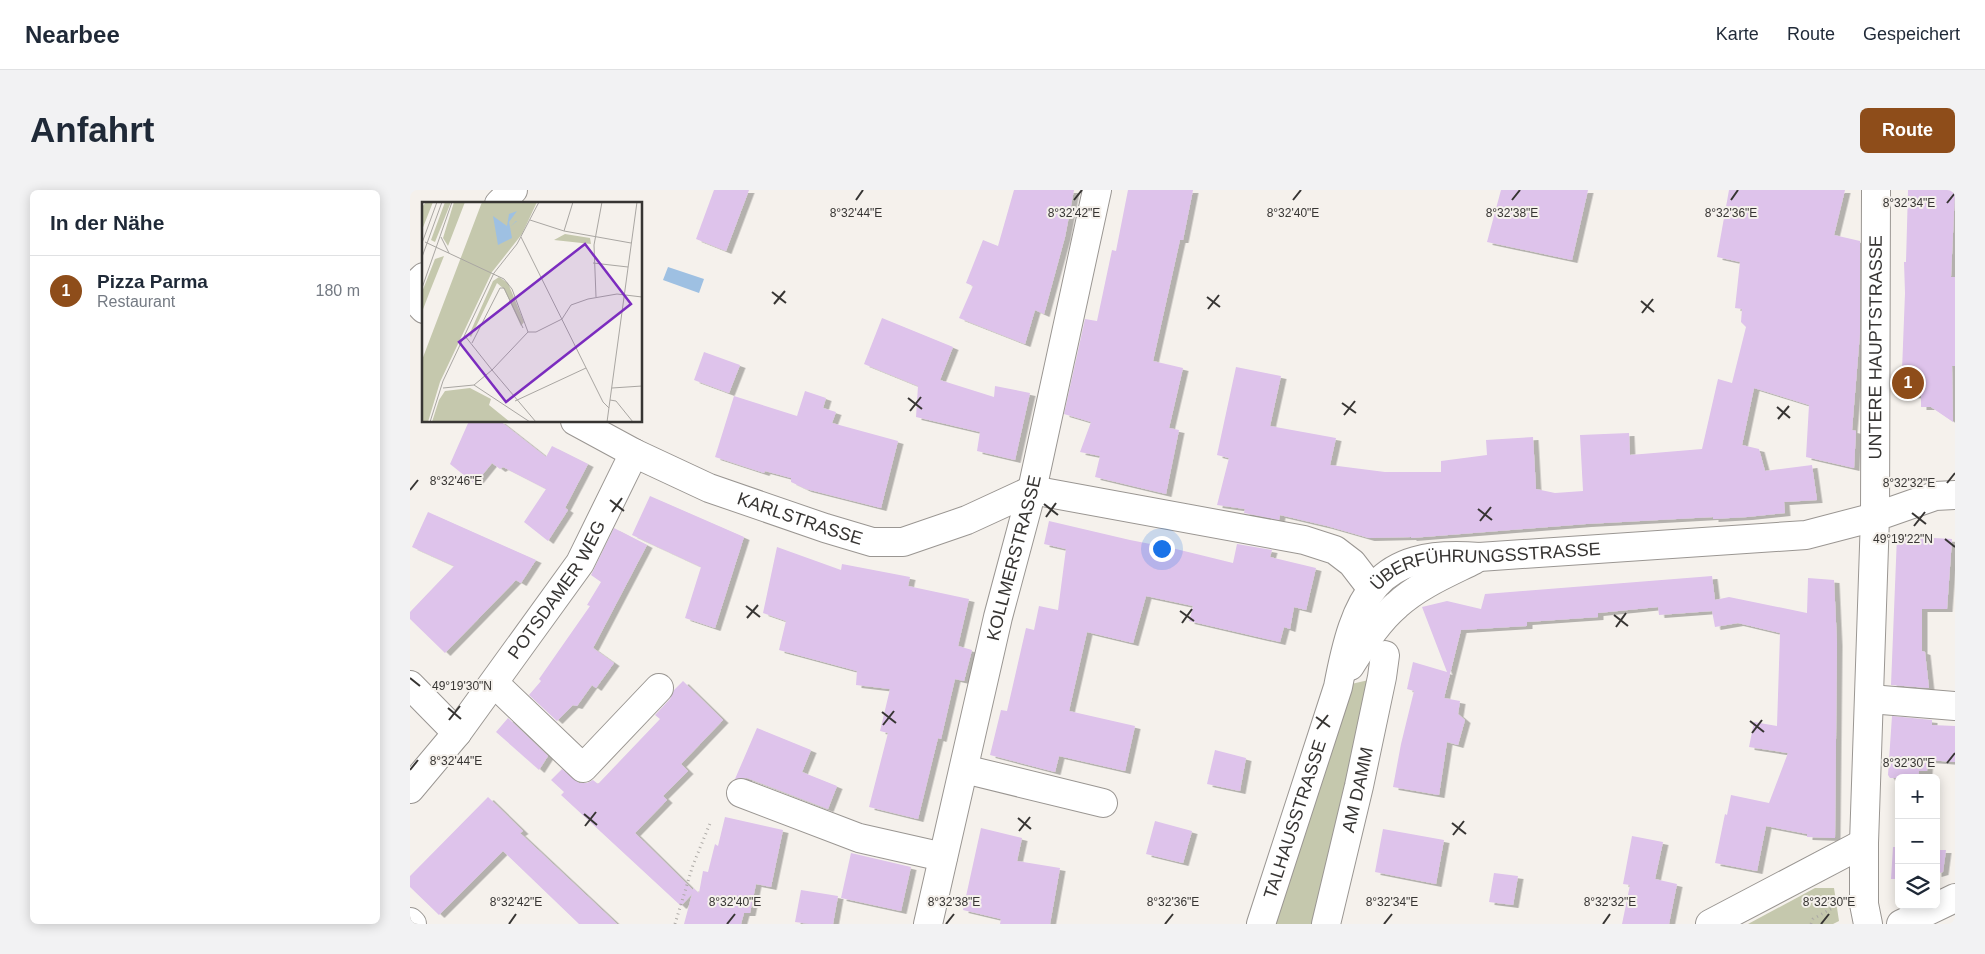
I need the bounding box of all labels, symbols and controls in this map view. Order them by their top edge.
text: Nearbee [25,21,120,48]
text: Karte [1716,24,1759,44]
text: Route [1787,24,1835,44]
text: Gespeichert [1863,24,1960,44]
button: Route [1860,108,1955,153]
text: Anfahrt [30,110,154,149]
text: 8°32'34"E [1883,196,1935,210]
inset map [422,202,642,422]
text: 8°32'44"E [830,206,882,220]
text: 8°32'42"E [1048,206,1100,220]
text: 8°32'40"E [1267,206,1319,220]
text: 8°32'38"E [1486,206,1538,220]
text: 8°32'36"E [1705,206,1757,220]
text: In der Nähe [50,211,164,234]
street label: UNTERE HAUPTSTRASSE [1865,235,1886,459]
text: Pizza Parma [97,271,208,292]
text: 1 [62,282,70,299]
text: 180 m [316,282,360,299]
text: Restaurant [97,293,175,310]
pin: 1 [1892,364,1924,402]
street label: KOLLMERSTRASSE [983,473,1045,643]
text: 8°32'46"E [430,474,482,488]
text: 8°32'32"E [1883,476,1935,490]
street label: KARLSTRASSE [735,489,865,549]
street label: POTSDAMER WEG [504,517,609,663]
text: 49°19'22"N [1873,532,1933,546]
your location [1149,536,1175,562]
street label: ÜBERFÜHRUNGSSTRASSE [1366,539,1601,594]
text: 49°19'30"N [432,679,492,693]
street label: TALHAUSSTRASSE [1260,737,1330,901]
street label: AM DAMM [1338,745,1377,834]
text: 8°32'44"E [430,754,482,768]
text: 8°32'30"E [1883,756,1935,770]
map controls [1895,774,1940,909]
button: + [1895,774,1940,819]
button: − [1895,819,1940,864]
button: layers [1895,864,1940,909]
text: 8°32'42"E [490,895,542,909]
text: 8°32'40"E [709,895,761,909]
text: 8°32'38"E [928,895,980,909]
text: 8°32'36"E [1147,895,1199,909]
text: 8°32'34"E [1366,895,1418,909]
text: 8°32'32"E [1584,895,1636,909]
text: 8°32'30"E [1803,895,1855,909]

